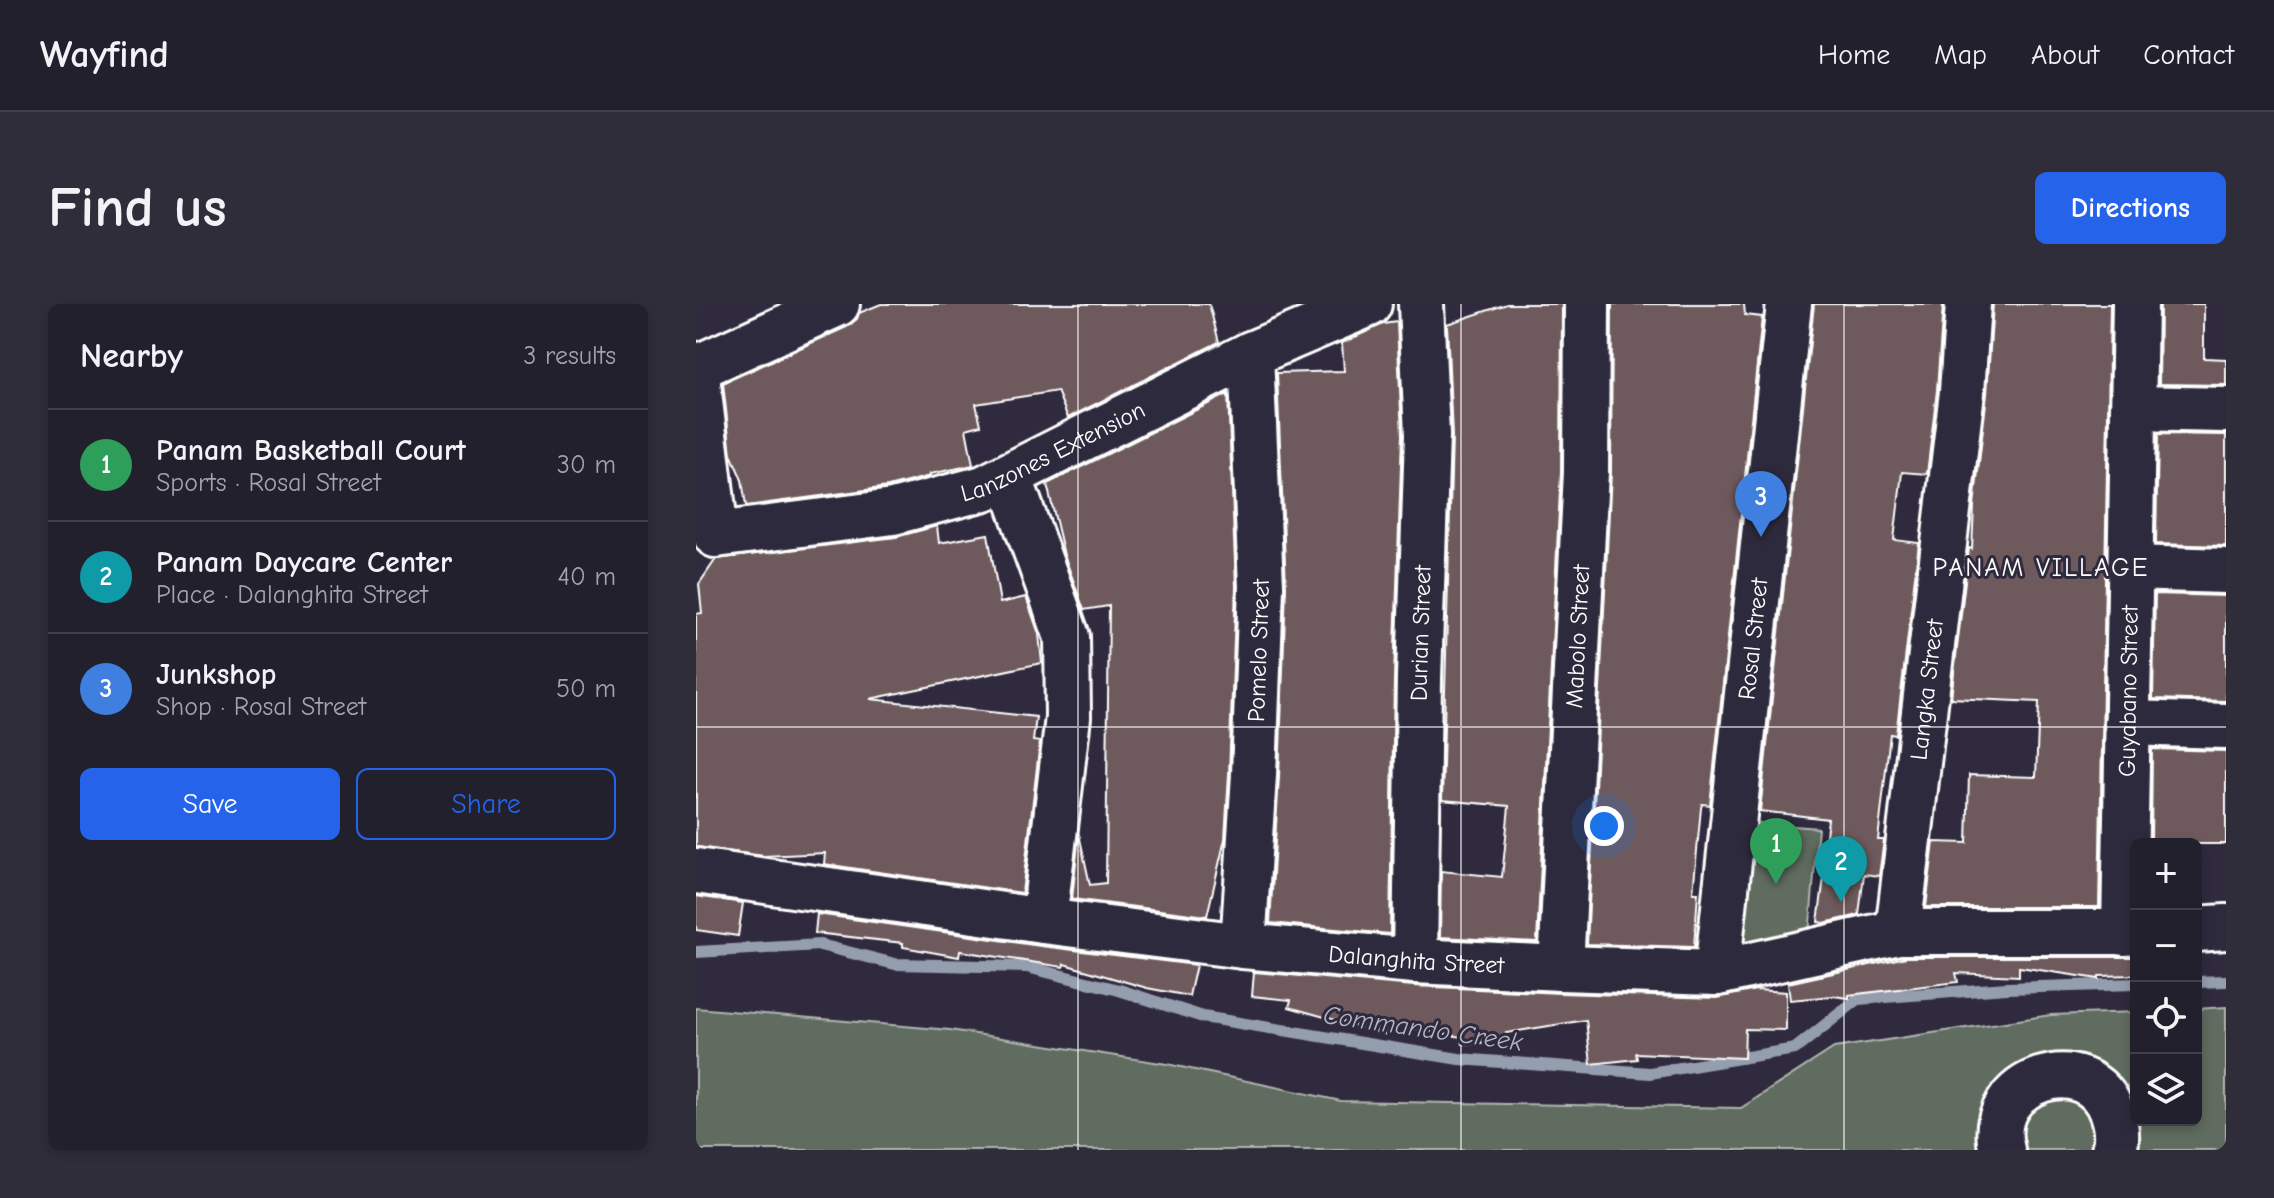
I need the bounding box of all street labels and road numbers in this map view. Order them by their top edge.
street label: Lanzones Extension [958,395,1150,508]
street label: Durian Street [1405,563,1437,701]
street label: Mabolo Street [1560,563,1595,709]
street label: Rosal Street [1732,576,1774,701]
street label: Pomelo Street [1242,577,1275,722]
street label: Guyabano Street [2113,604,2144,777]
street label: Langka Street [1904,617,1949,762]
street label: Dalanghita Street [1327,940,1506,979]

